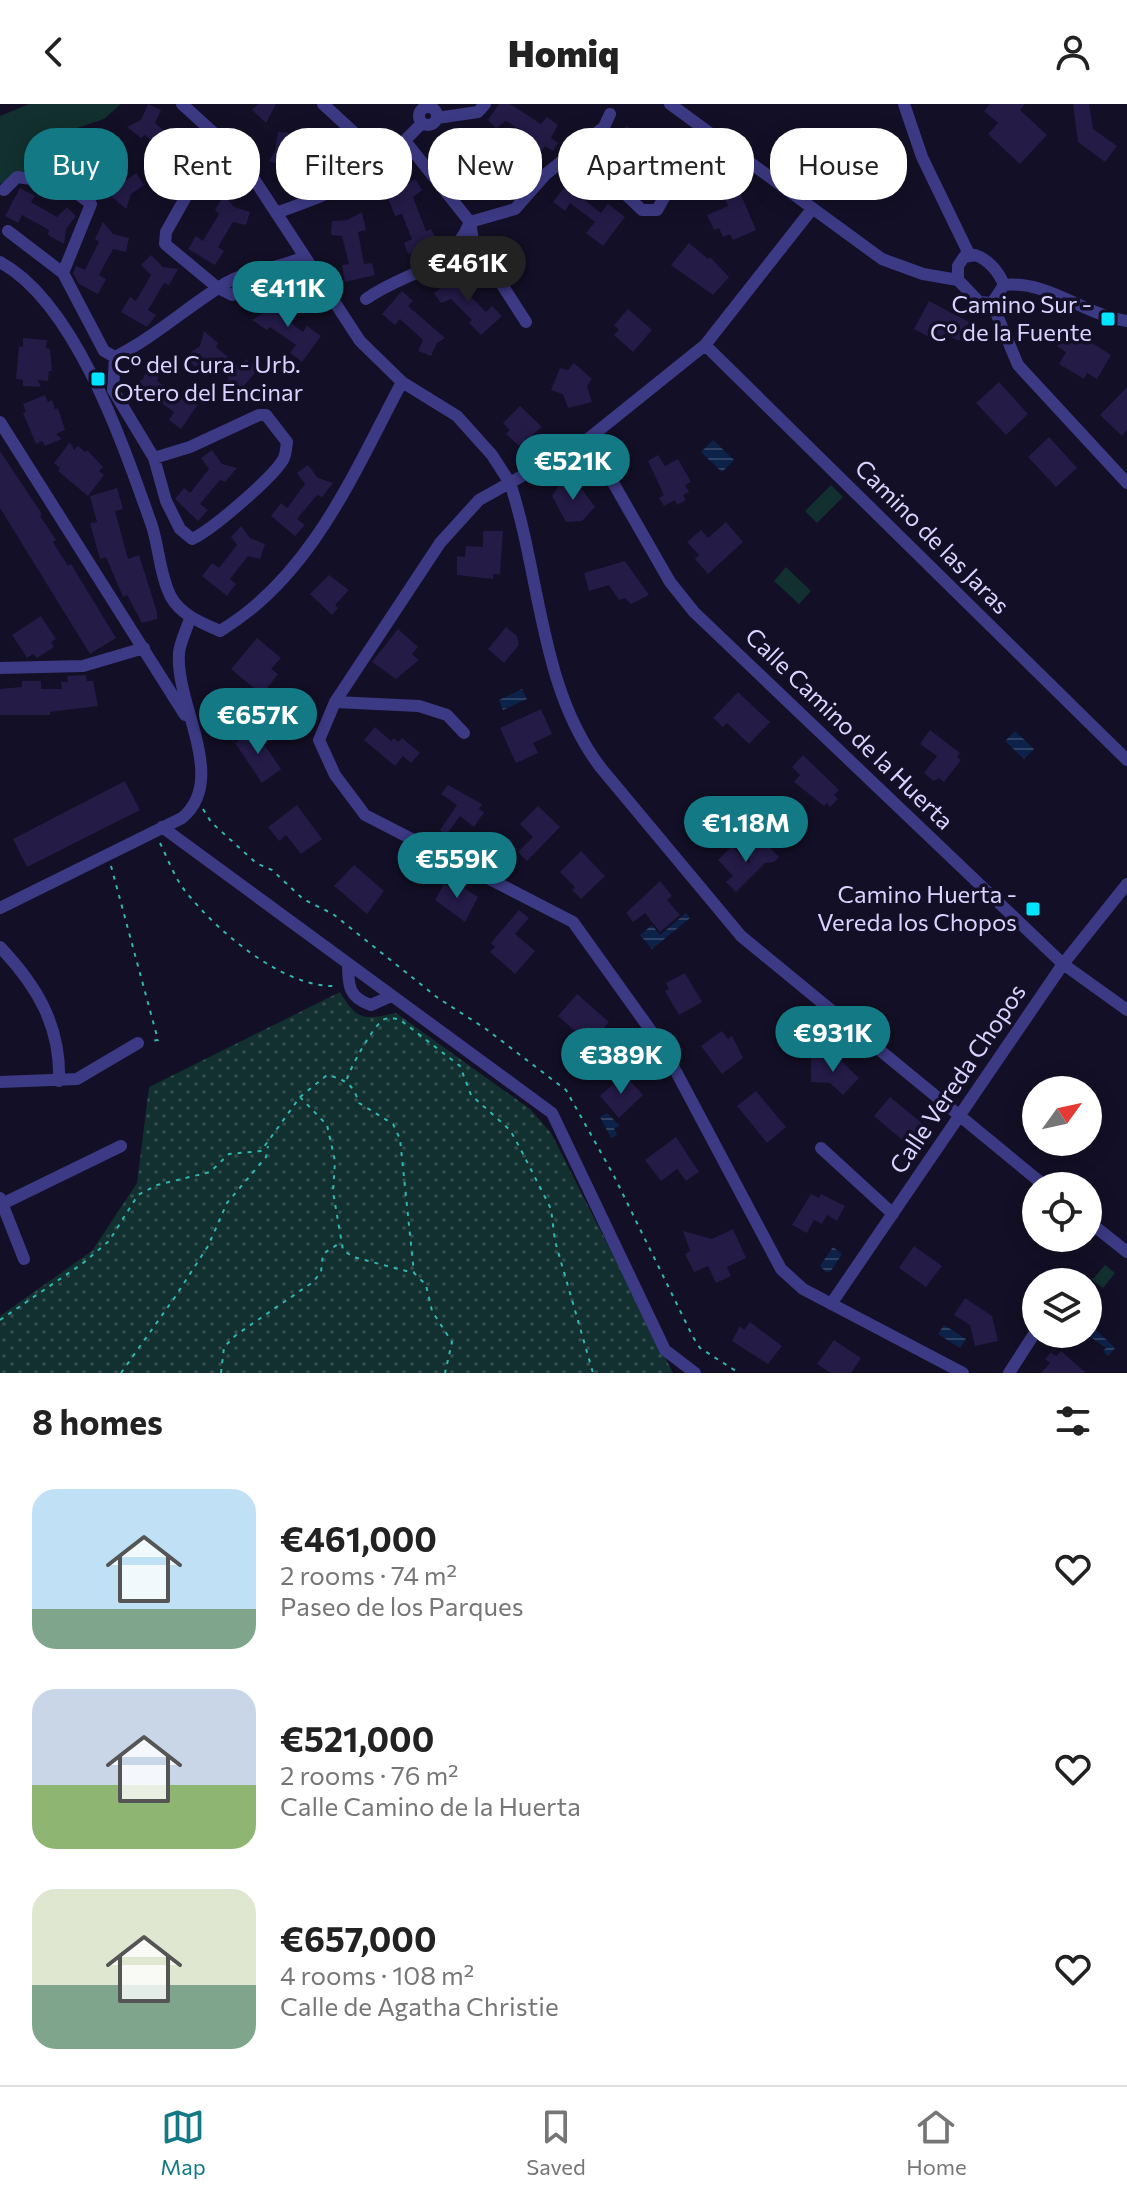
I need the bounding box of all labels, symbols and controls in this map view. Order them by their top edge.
icon: back [32,30,76,74]
text: Homiq [508,30,619,74]
icon: person [1051,30,1095,74]
chip: Buy [24,128,128,200]
chip: Rent [144,128,260,200]
chip: Filters [276,128,412,200]
chip: New [428,128,542,200]
chip: Apartment [558,128,754,200]
chip: House [770,128,907,200]
pin: €461K [412,236,524,304]
text: €461K [428,246,508,277]
pin: €411K [232,261,344,329]
text: €411K [250,271,326,302]
place label: Camino Sur - Cº de la Fuente [930,289,1092,346]
marker: Camino Sur - Cº de la Fuente [1099,310,1117,328]
place label: Cº del Cura - Urb. Otero del Encinar [114,349,304,406]
marker: Cº del Cura - Urb. Otero del Encinar [89,370,107,388]
pin: €521K [517,434,629,502]
text: €521K [534,444,612,475]
street label: Camino de las Jaras [850,453,1016,619]
street label: Calle Camino de la Huerta [740,621,960,835]
pin: €657K [202,688,314,756]
text: €657K [217,698,299,729]
pin: €1.18M [681,796,811,864]
text: €1.18M [702,806,790,837]
pin: €559K [401,832,513,900]
text: €559K [416,842,498,873]
place label: Camino Huerta - Vereda los Chopos [817,879,1017,936]
marker: Camino Huerta - Vereda los Chopos [1024,900,1042,918]
street label: Calle Vereda Chopos [883,978,1031,1178]
pin: €931K [777,1006,889,1074]
text: €931K [793,1016,873,1047]
pin: €389K [565,1028,677,1096]
text: €389K [579,1038,663,1069]
north arrow [1022,1076,1102,1156]
map controls [1022,1076,1102,1348]
button: locate [1022,1172,1102,1252]
button: layers [1022,1268,1102,1348]
icon: filters [1051,1399,1095,1443]
text: 8 homes [32,1400,163,1442]
text: €461,000 [280,1517,437,1559]
icon: home [96,1521,192,1617]
icon: heart [1051,1547,1095,1591]
text: 2 rooms · 74 m² [280,1559,457,1590]
text: Paseo de los Parques [280,1590,523,1621]
text: €521,000 [280,1717,434,1759]
icon: home [96,1721,192,1817]
icon: heart [1051,1747,1095,1791]
text: 2 rooms · 76 m² [280,1759,459,1790]
text: Calle Camino de la Huerta [280,1790,581,1821]
text: €657,000 [280,1917,437,1959]
icon: home [96,1921,192,2017]
icon: heart [1051,1947,1095,1991]
text: 4 rooms · 108 m² [280,1959,474,1990]
text: Calle de Agatha Christie [280,1990,559,2021]
tab: Map [160,2105,206,2180]
tab: Saved [526,2105,586,2180]
tab: Home [906,2105,967,2180]

